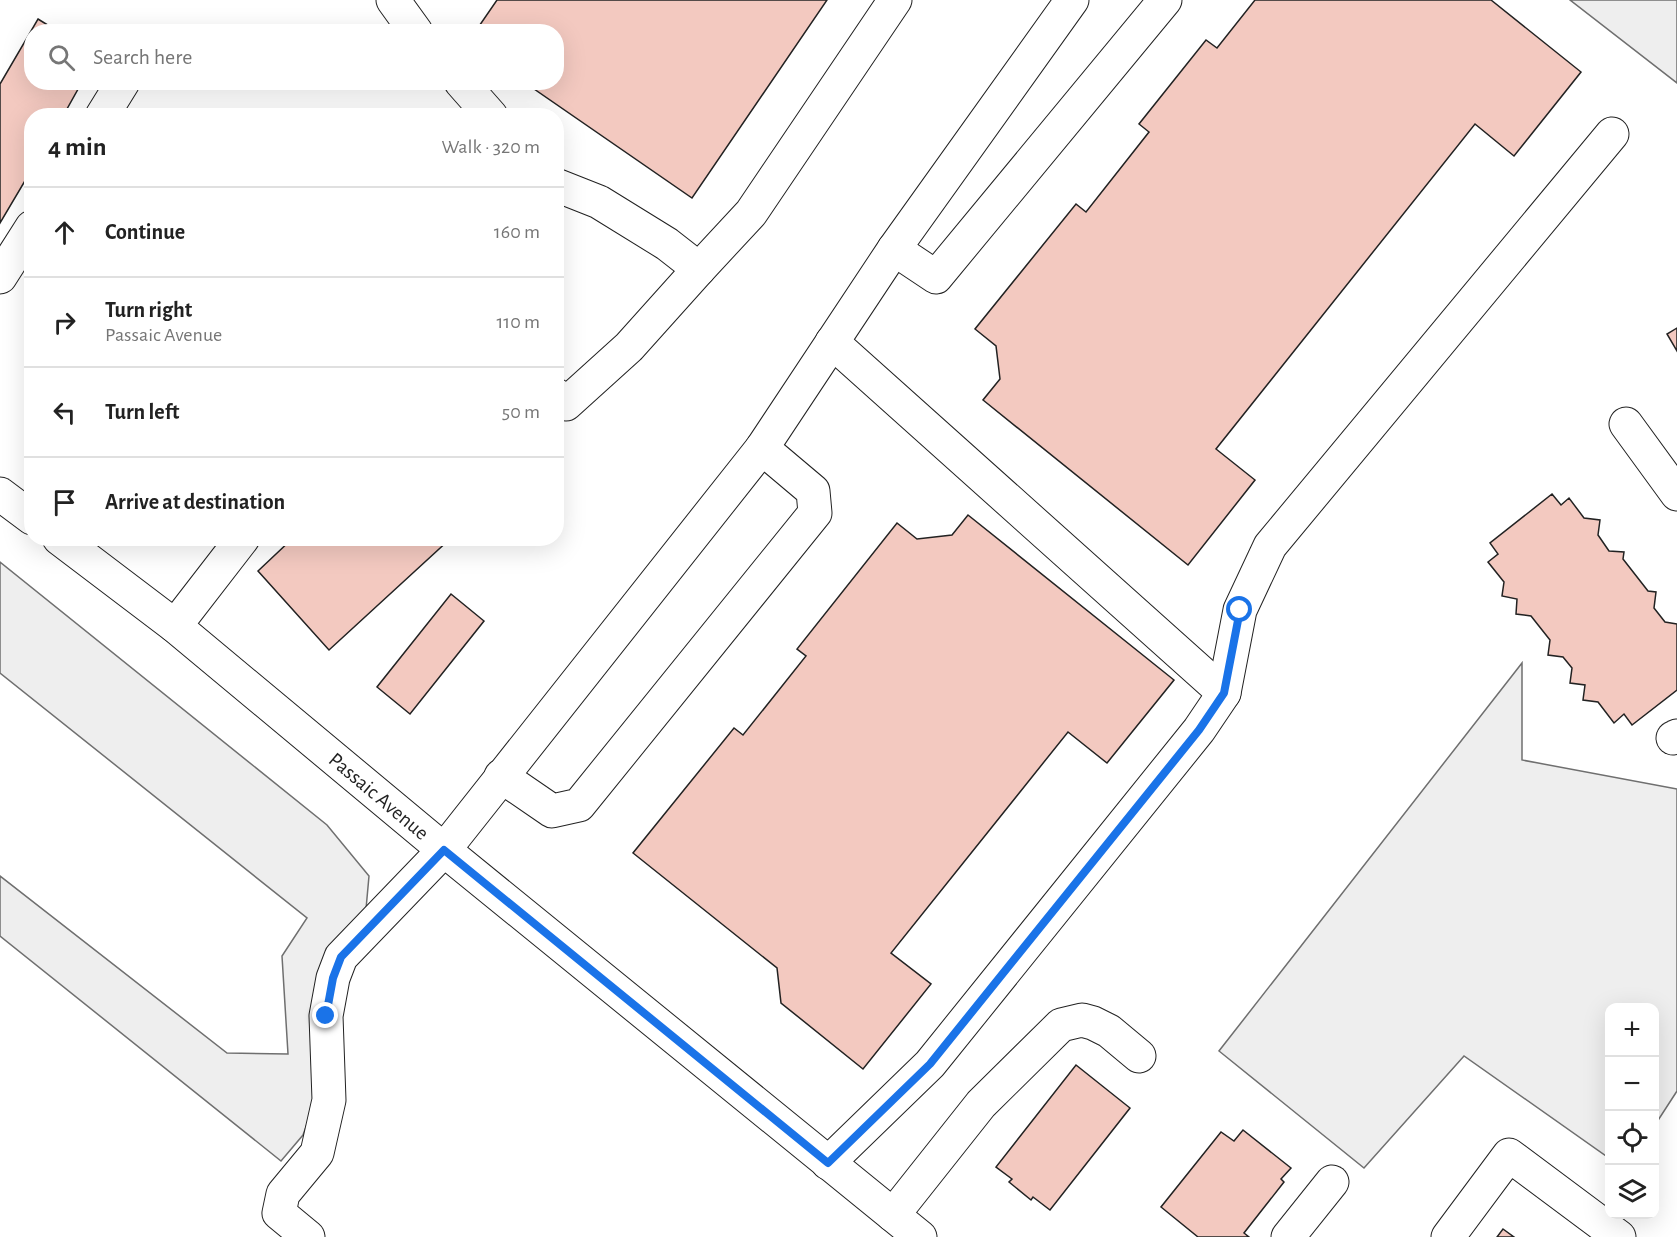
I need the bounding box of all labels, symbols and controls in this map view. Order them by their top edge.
search box [24,24,564,90]
icon: search [45,41,78,74]
text: Search here [93,46,192,68]
text: 4 min [48,134,107,160]
text: Walk · 320 m [442,137,540,157]
icon: ahead [48,216,81,249]
text: Continue [105,221,185,243]
text: 160 m [494,222,540,242]
text: Turn right [105,299,192,321]
icon: right [48,306,81,339]
text: 110 m [496,312,540,332]
text: Passaic Avenue [105,325,222,345]
icon: left [48,396,81,429]
text: Turn left [105,401,179,423]
text: 50 m [502,402,540,422]
icon: arrive [48,486,81,519]
text: Arrive at destination [105,491,285,513]
route start [1226,596,1252,622]
street label: Passaic Avenue [325,749,433,844]
route end [312,1002,338,1028]
map controls [1605,1003,1659,1219]
button: + [1605,1003,1659,1057]
button: − [1605,1057,1659,1111]
button: locate [1605,1111,1659,1165]
button: layers [1605,1165,1659,1219]

